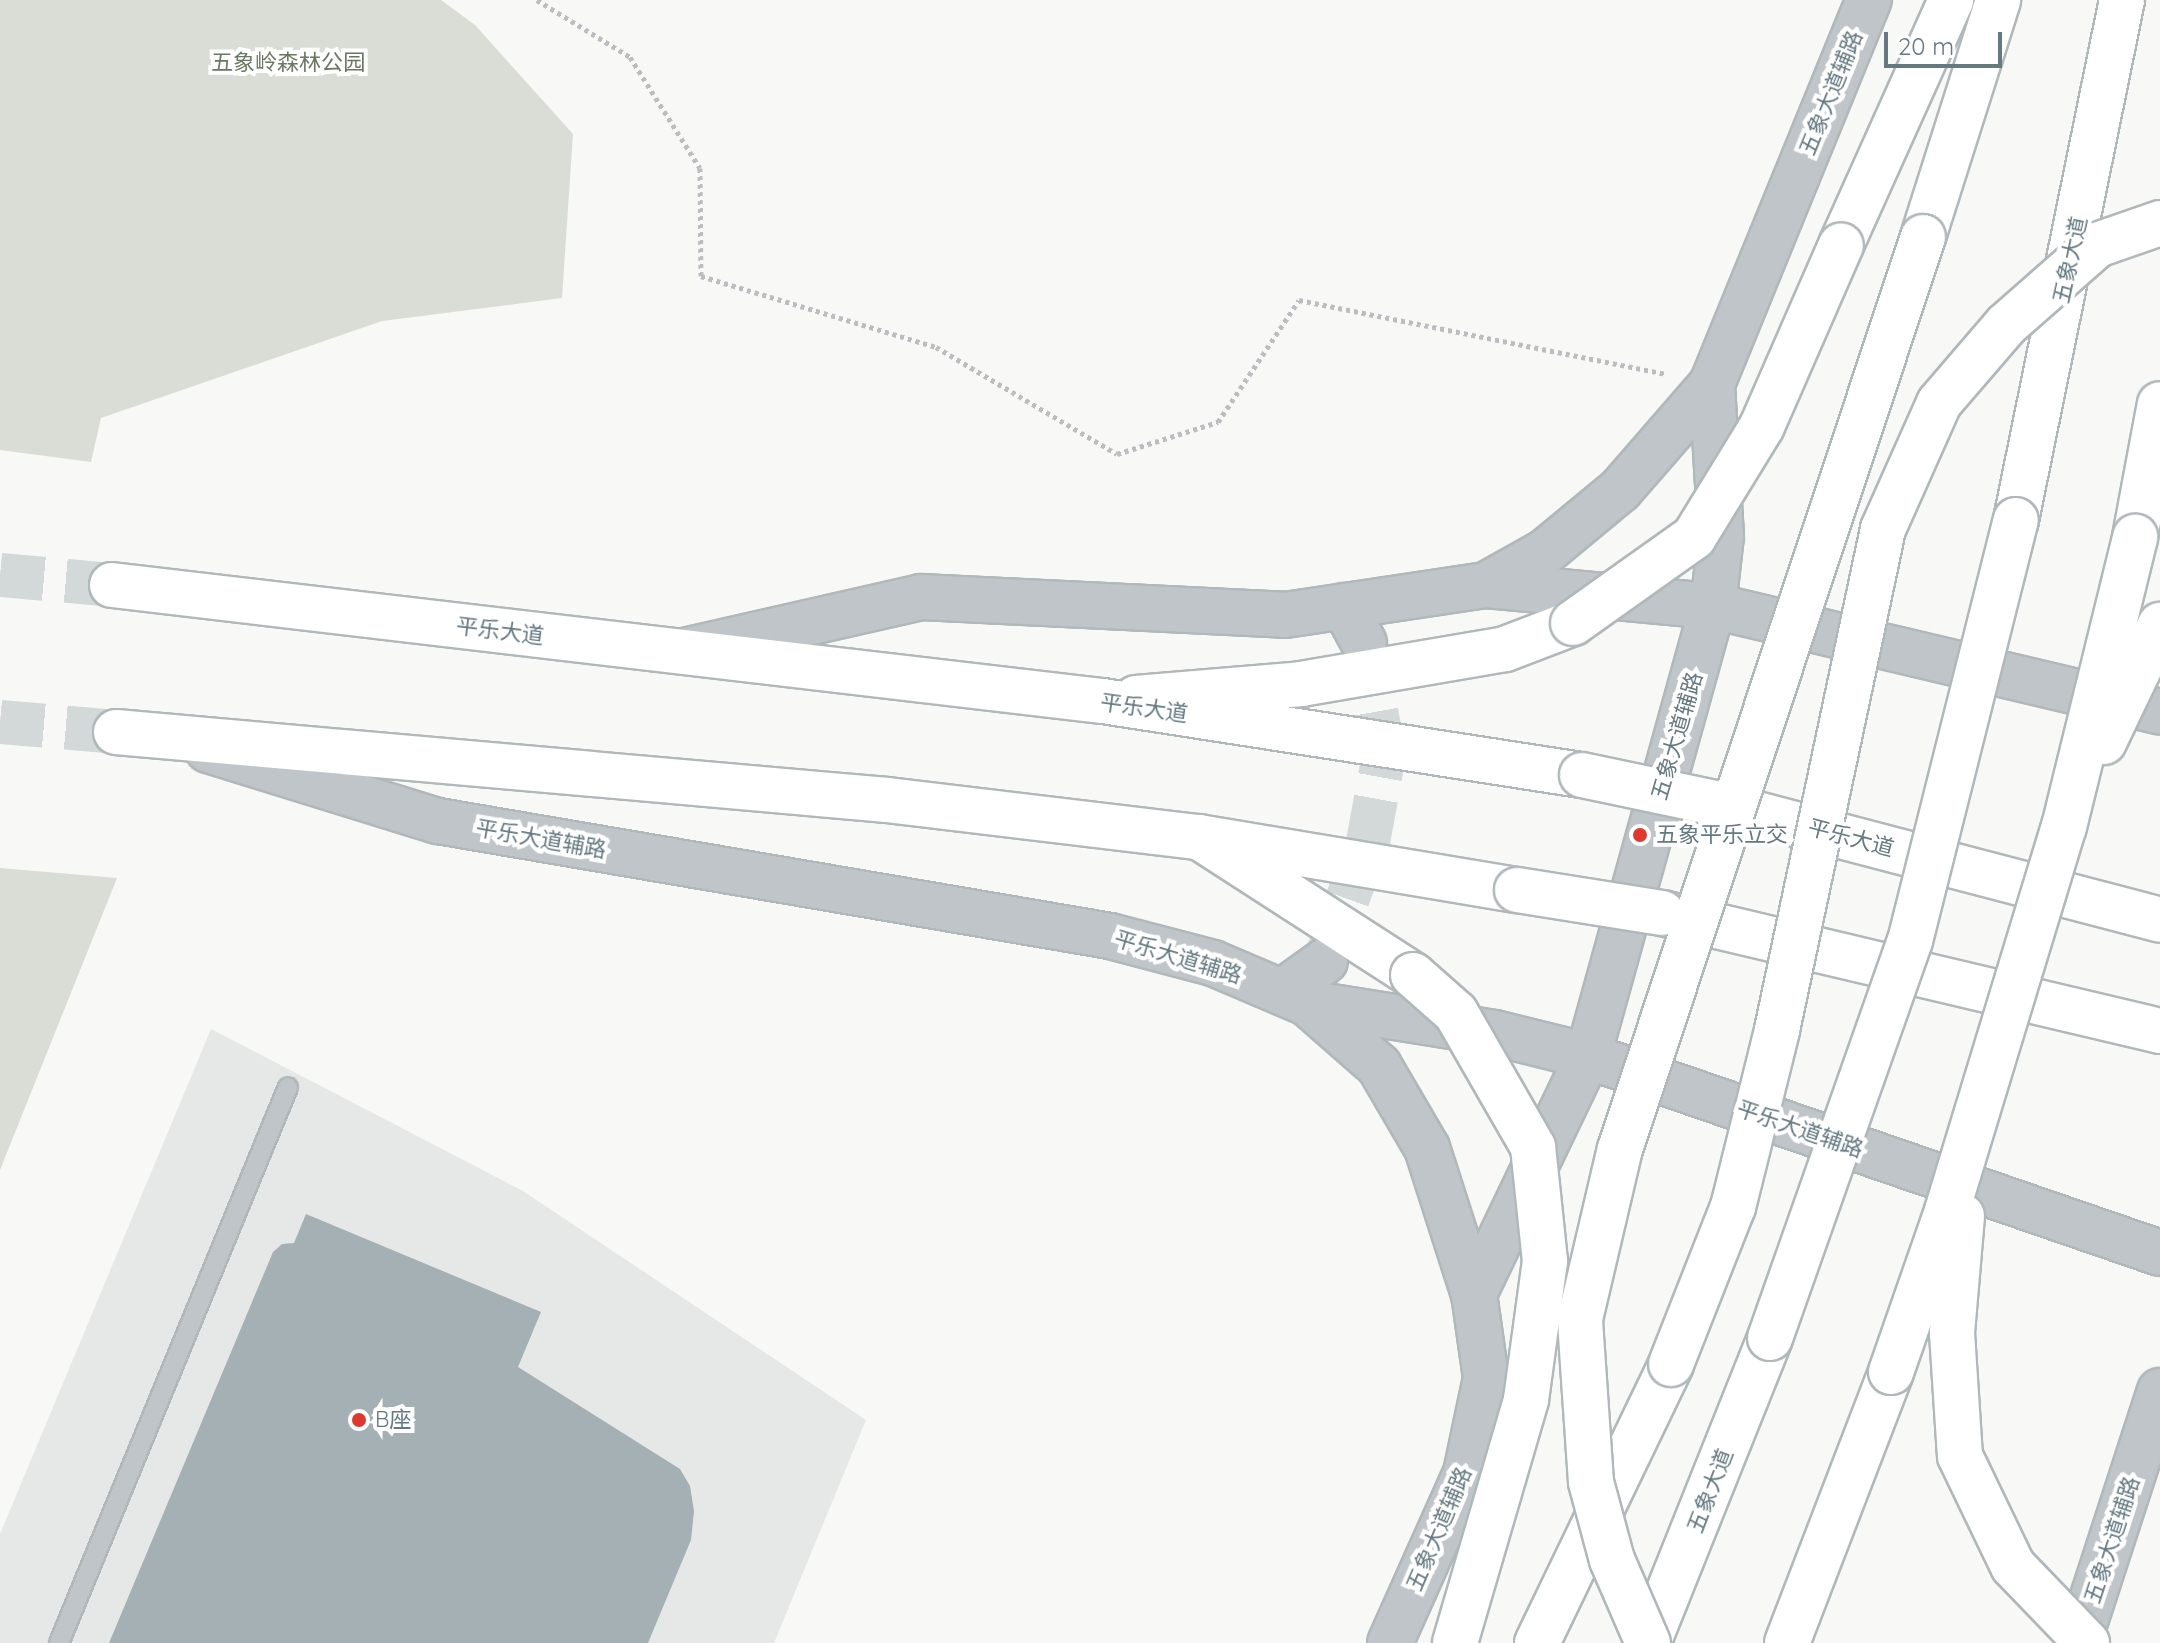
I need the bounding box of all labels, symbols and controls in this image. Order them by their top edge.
scale bar [1888,16,2006,66]
street label: 五象大道辅路 [1794,27,1868,159]
text: 20 m [1898,31,1954,61]
park label: 五象岭森林公园 [211,50,365,76]
street label: 五象大道 [2048,214,2092,306]
street label: 平乐大道 [455,613,545,649]
street label: 五象大道辅路 [1646,669,1708,803]
street label: 平乐大道 [1099,689,1189,727]
street label: 平乐大道 [1805,814,1897,862]
street label: 平乐大道辅路 [474,815,608,863]
place label: 五象平乐立交 [1656,822,1788,848]
marker: 五象平乐立交 [1631,826,1649,844]
street label: 平乐大道辅路 [1111,925,1245,989]
street label: 平乐大道辅路 [1733,1095,1867,1163]
place label: B座 [375,1407,411,1433]
marker: B座 [350,1411,368,1429]
street label: 五象大道 [1682,1445,1738,1537]
street label: 五象大道辅路 [1401,1463,1477,1595]
street label: 五象大道辅路 [2079,1473,2145,1607]

